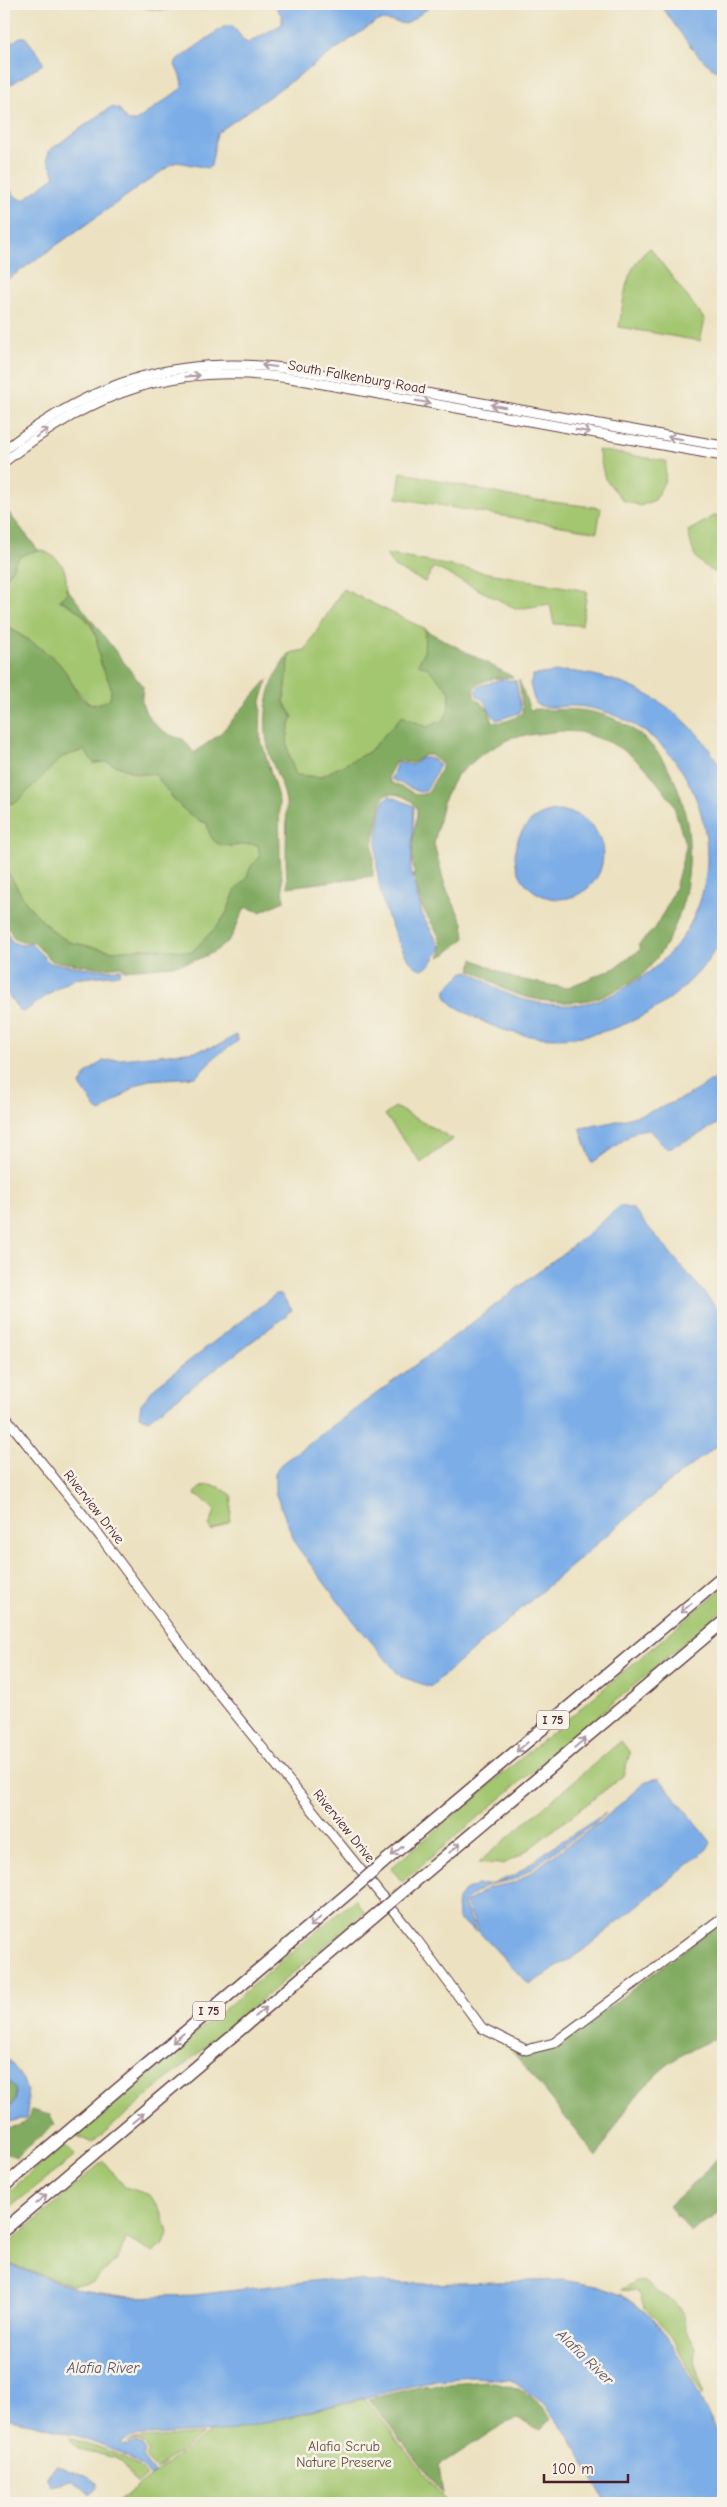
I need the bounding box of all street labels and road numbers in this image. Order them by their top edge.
street label: South Falkenburg Road [287,357,427,397]
street label: Riverview Drive [60,1467,128,1547]
road number: I 75 [537,1710,569,1730]
street label: Riverview Drive [309,1786,379,1866]
road number: I 75 [193,2002,225,2020]

